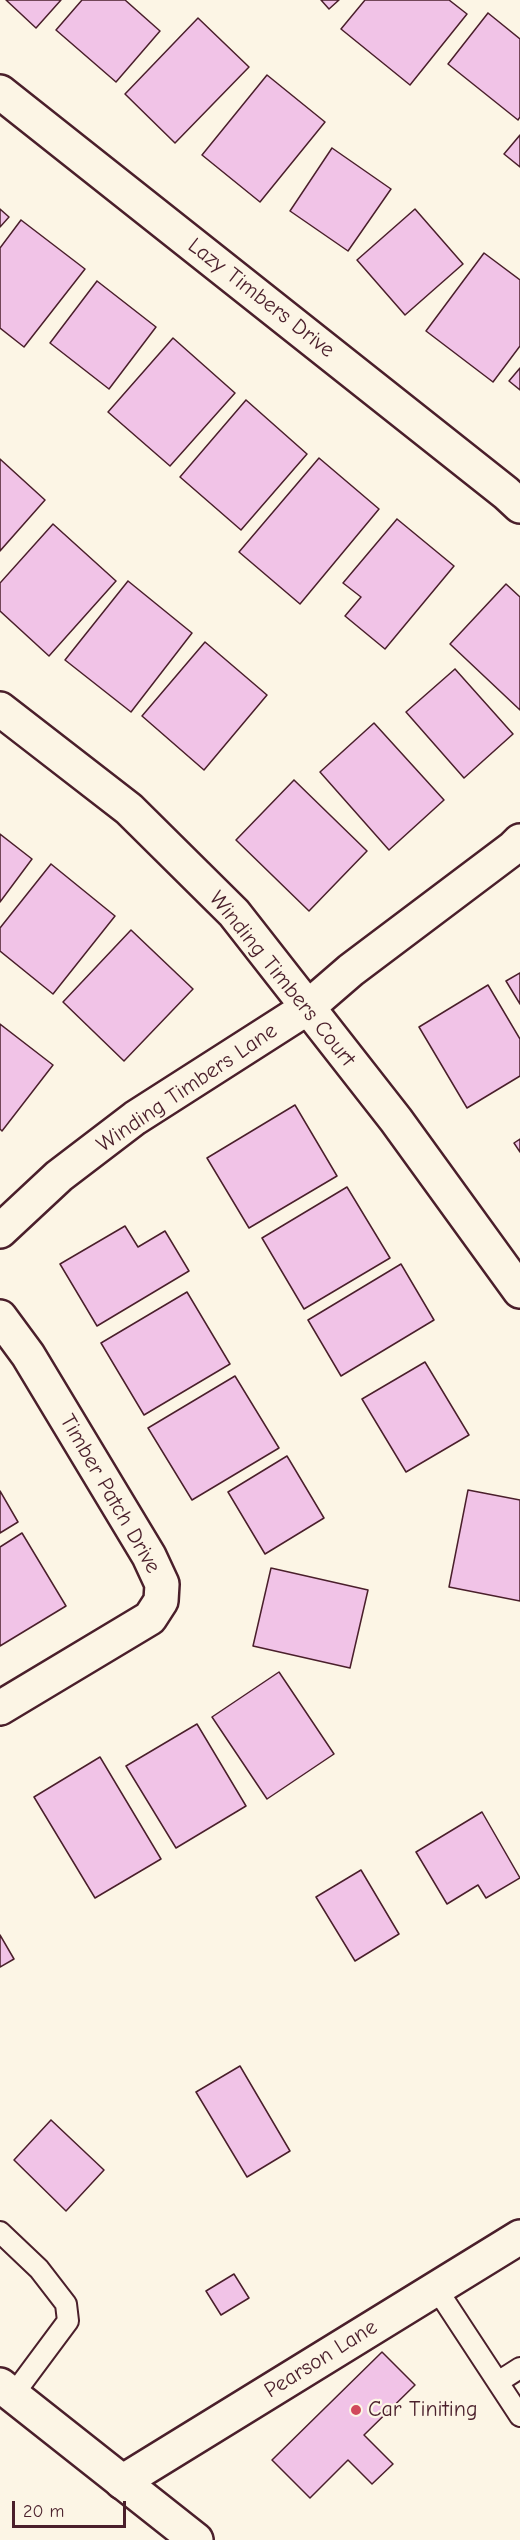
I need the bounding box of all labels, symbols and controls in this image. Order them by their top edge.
street label: Lazy Timbers Drive [182,233,340,363]
street label: Winding Timbers Court [203,886,361,1072]
street label: Winding Timbers Lane [92,1018,282,1158]
street label: Timber Patch Drive [54,1410,166,1578]
street label: Pearson Lane [260,2314,382,2404]
place label: Car Tiniting [368,2397,478,2423]
marker: Car Tiniting [349,2403,363,2417]
scale bar [15,2489,129,2527]
text: 20 m [23,2501,64,2522]

